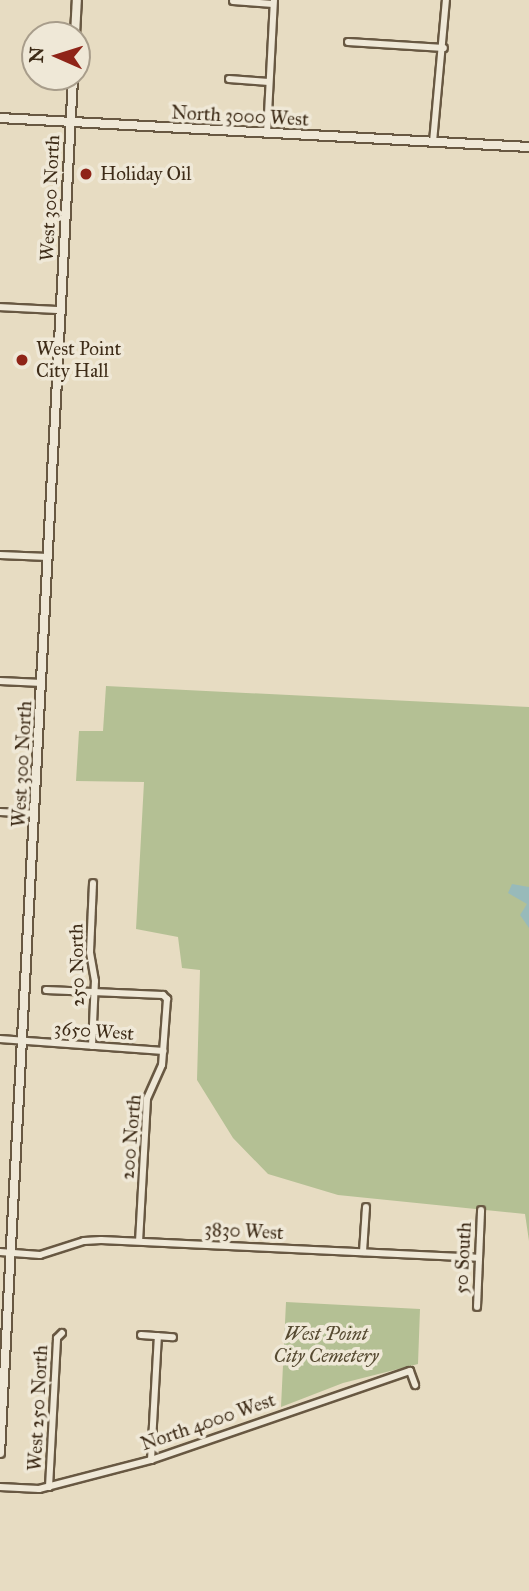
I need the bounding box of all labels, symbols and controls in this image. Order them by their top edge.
north arrow [21,21,91,91]
text: N [25,46,48,64]
street label: North 3000 West [171,101,309,131]
street label: West 300 North [35,134,65,262]
place label: Holiday Oil [100,163,191,185]
marker: Holiday Oil [78,166,94,182]
place label: West Point City Hall [36,338,121,382]
marker: West Point City Hall [14,352,30,368]
street label: West 300 North [7,700,37,828]
street label: 250 North [65,923,89,1007]
street label: 3650 West [53,1017,135,1045]
street label: 200 North [116,1093,146,1181]
street label: 3830 West [204,1218,284,1244]
street label: 50 South [450,1221,476,1295]
park label: West Point City Cemetery [273,1323,379,1367]
street label: West 250 North [23,1344,53,1472]
street label: North 4000 West [138,1388,278,1456]

